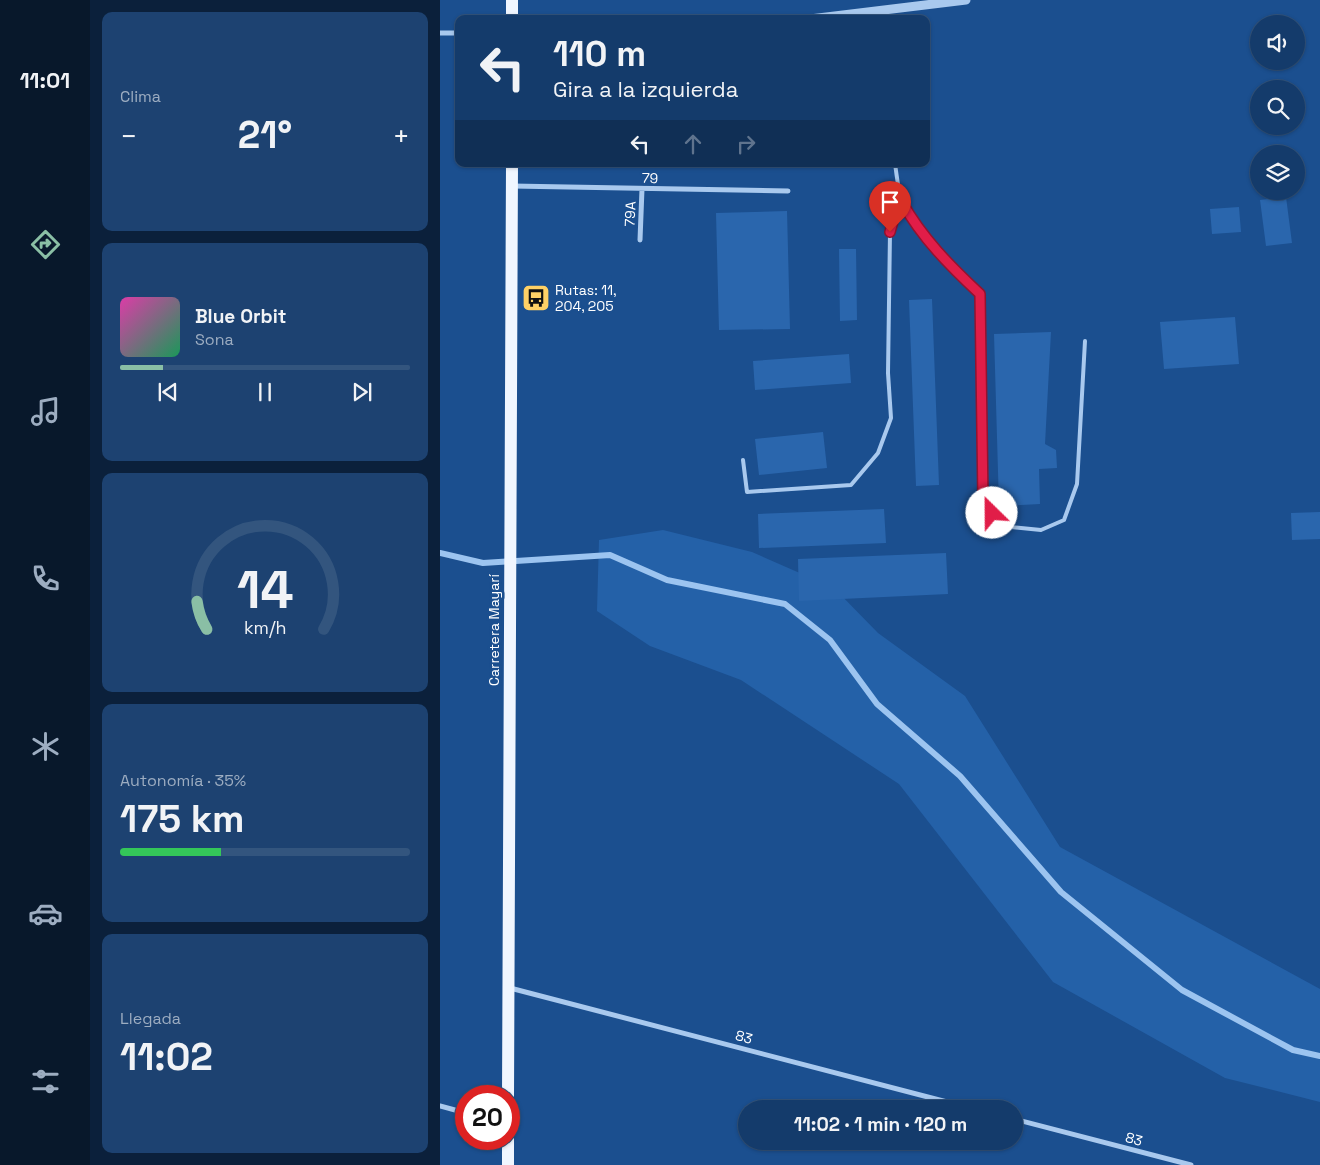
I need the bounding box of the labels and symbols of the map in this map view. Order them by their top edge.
street label: 79 [642,169,658,187]
pin [869,181,911,232]
street label: 79A [621,201,639,227]
place label: Rutas: 11, 204, 205 [555,281,617,315]
bus stop icon: Rutas: 11, 204, 205 [521,283,551,313]
position arrow [965,486,1017,538]
street label: Carretera Mayarí [485,574,503,686]
street label: 83 [733,1026,755,1048]
speed limit sign: 20 [455,1085,520,1150]
street label: 83 [1123,1128,1145,1150]

